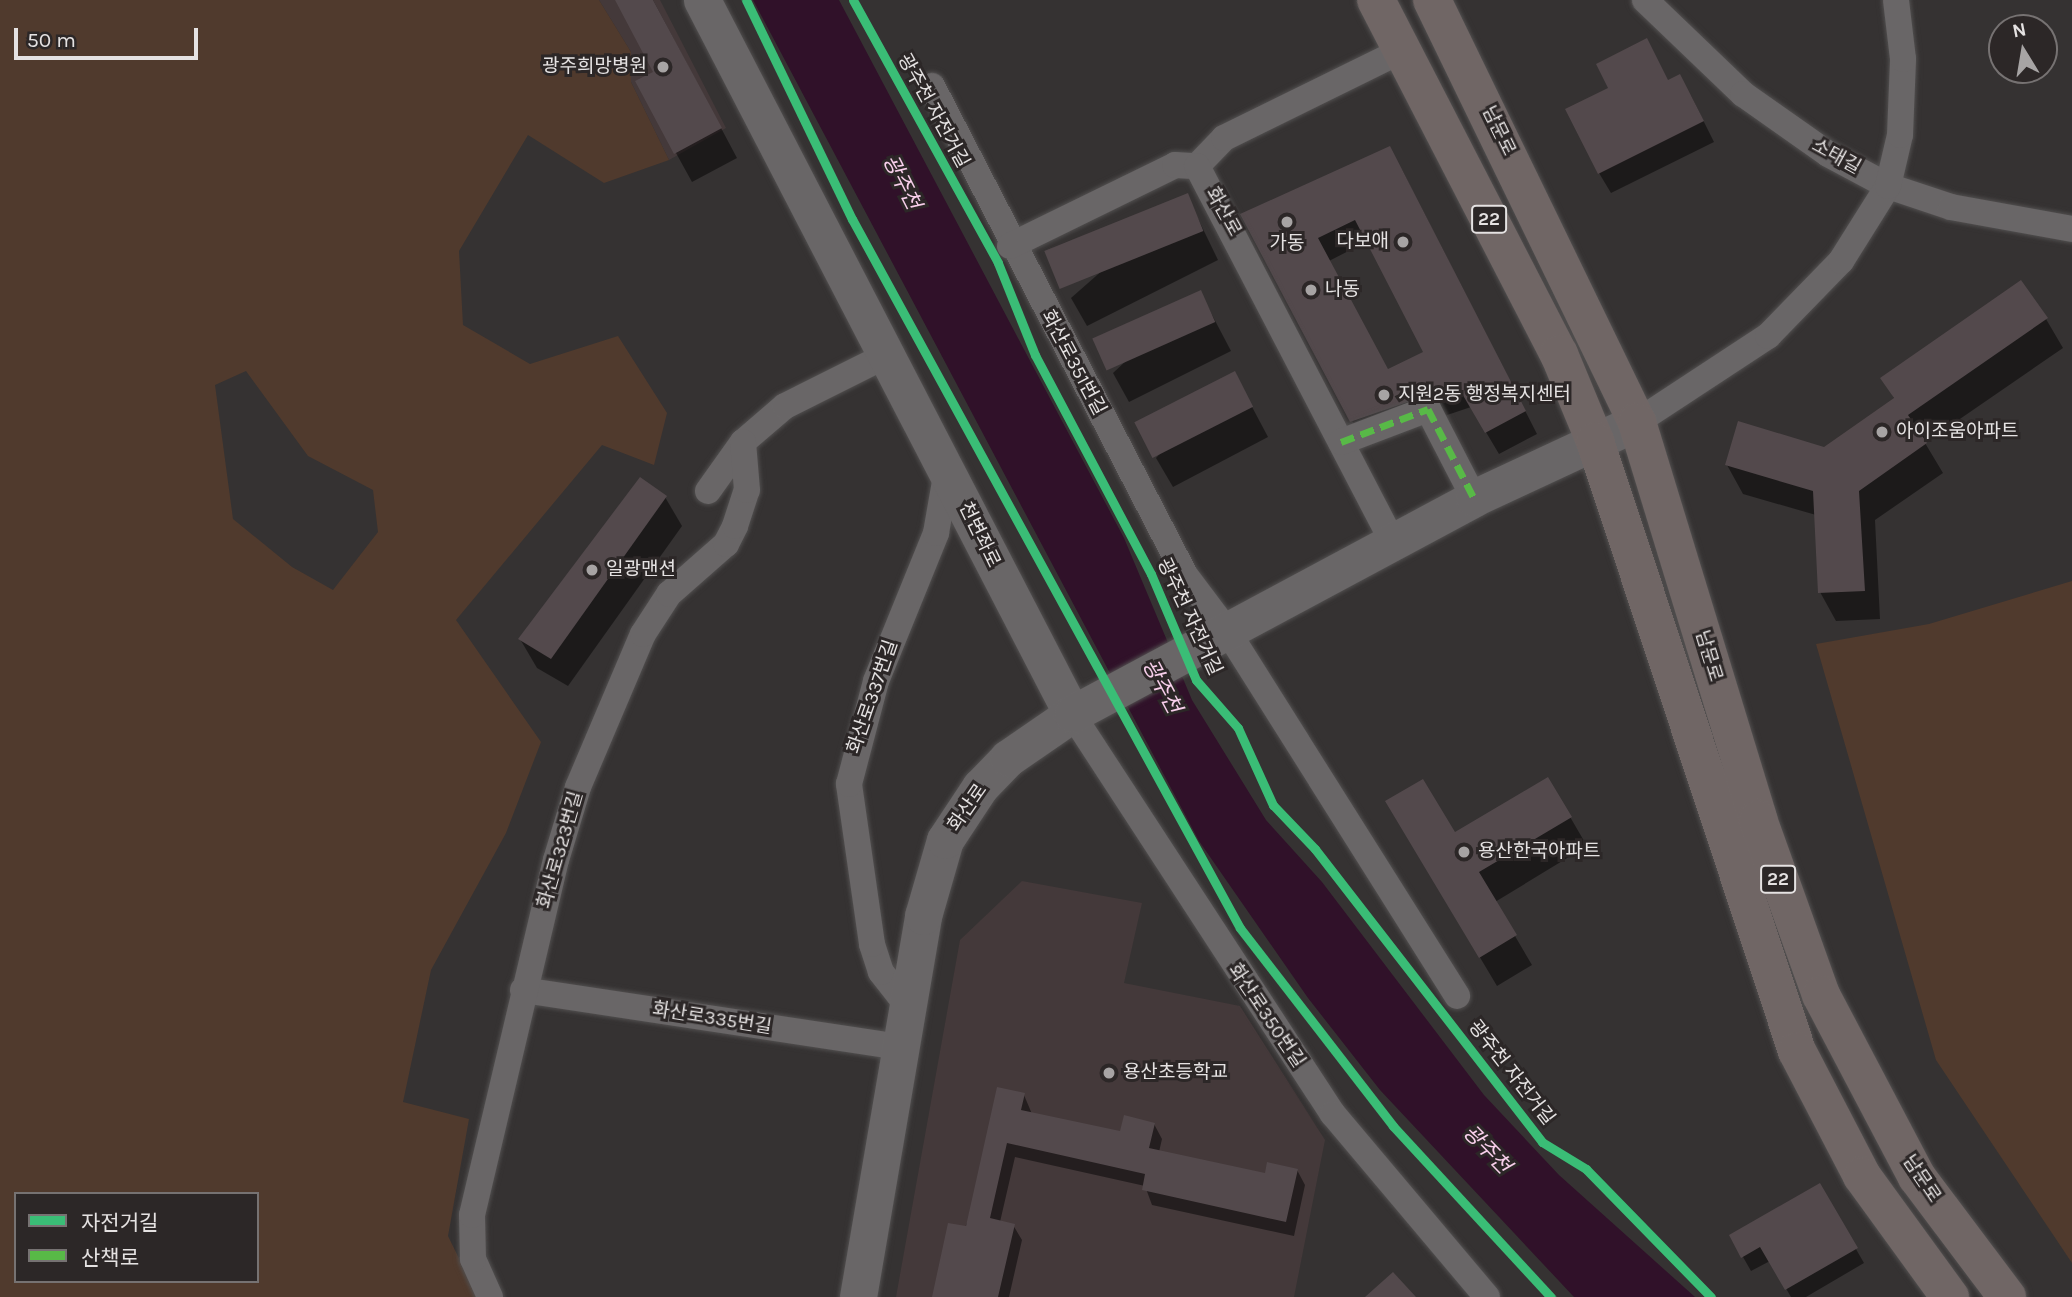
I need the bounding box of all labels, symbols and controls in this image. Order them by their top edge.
scale bar [18,14,201,58]
north arrow [1988,14,2058,84]
text: N [2011,18,2028,42]
text: 50 m [27,28,76,52]
street label: 광주천 자전거길 [892,50,974,172]
place label: 광주희망병원 [542,56,647,78]
marker: 광주희망병원 [653,57,673,77]
street label: 남문로 [1476,102,1520,160]
street label: 소태길 [1808,134,1864,180]
water label: 광주천 [878,150,926,214]
street label: 화산로 [1200,184,1246,240]
road number: 22 [1470,204,1508,233]
marker: 가동 [1279,214,1295,230]
place label: 다보애 [1337,231,1389,253]
place label: 가동 [1270,233,1304,255]
marker: 다보애 [1395,234,1411,250]
place label: 나동 [1325,279,1360,301]
marker: 나동 [1303,282,1319,298]
street label: 화산로351번길 [1036,307,1110,419]
place label: 지원2동 행정복지센터 [1398,384,1571,406]
marker: 지원2동 행정복지센터 [1376,387,1392,403]
place label: 아이조움아파트 [1896,421,2018,443]
marker: 아이조움아파트 [1874,424,1890,440]
street label: 천변좌로 [953,499,1005,571]
street label: 광주천 자전거길 [1152,555,1226,679]
place label: 일광맨션 [606,559,676,581]
marker: 일광맨션 [584,562,600,578]
street label: 남문로 [1689,628,1727,684]
street label: 화산로337번길 [843,637,903,757]
water label: 광주천 [1137,654,1187,718]
street label: 화산로 [944,780,992,836]
street label: 화산로323번길 [533,789,589,911]
place label: 용산한국아파트 [1478,841,1600,863]
marker: 용산한국아파트 [1456,844,1472,860]
road number: 22 [1759,864,1797,894]
street label: 화산로350번길 [1223,960,1309,1072]
street label: 화산로335번길 [651,998,773,1040]
street label: 광주천 자전거길 [1463,1016,1559,1130]
place label: 용산초등학교 [1123,1062,1228,1084]
marker: 용산초등학교 [1101,1065,1117,1081]
water label: 광주천 [1458,1119,1516,1179]
street label: 남문로 [1897,1151,1945,1207]
legend [14,1192,259,1283]
text: 자전거길 [81,1211,158,1235]
text: 산책로 [81,1246,139,1270]

